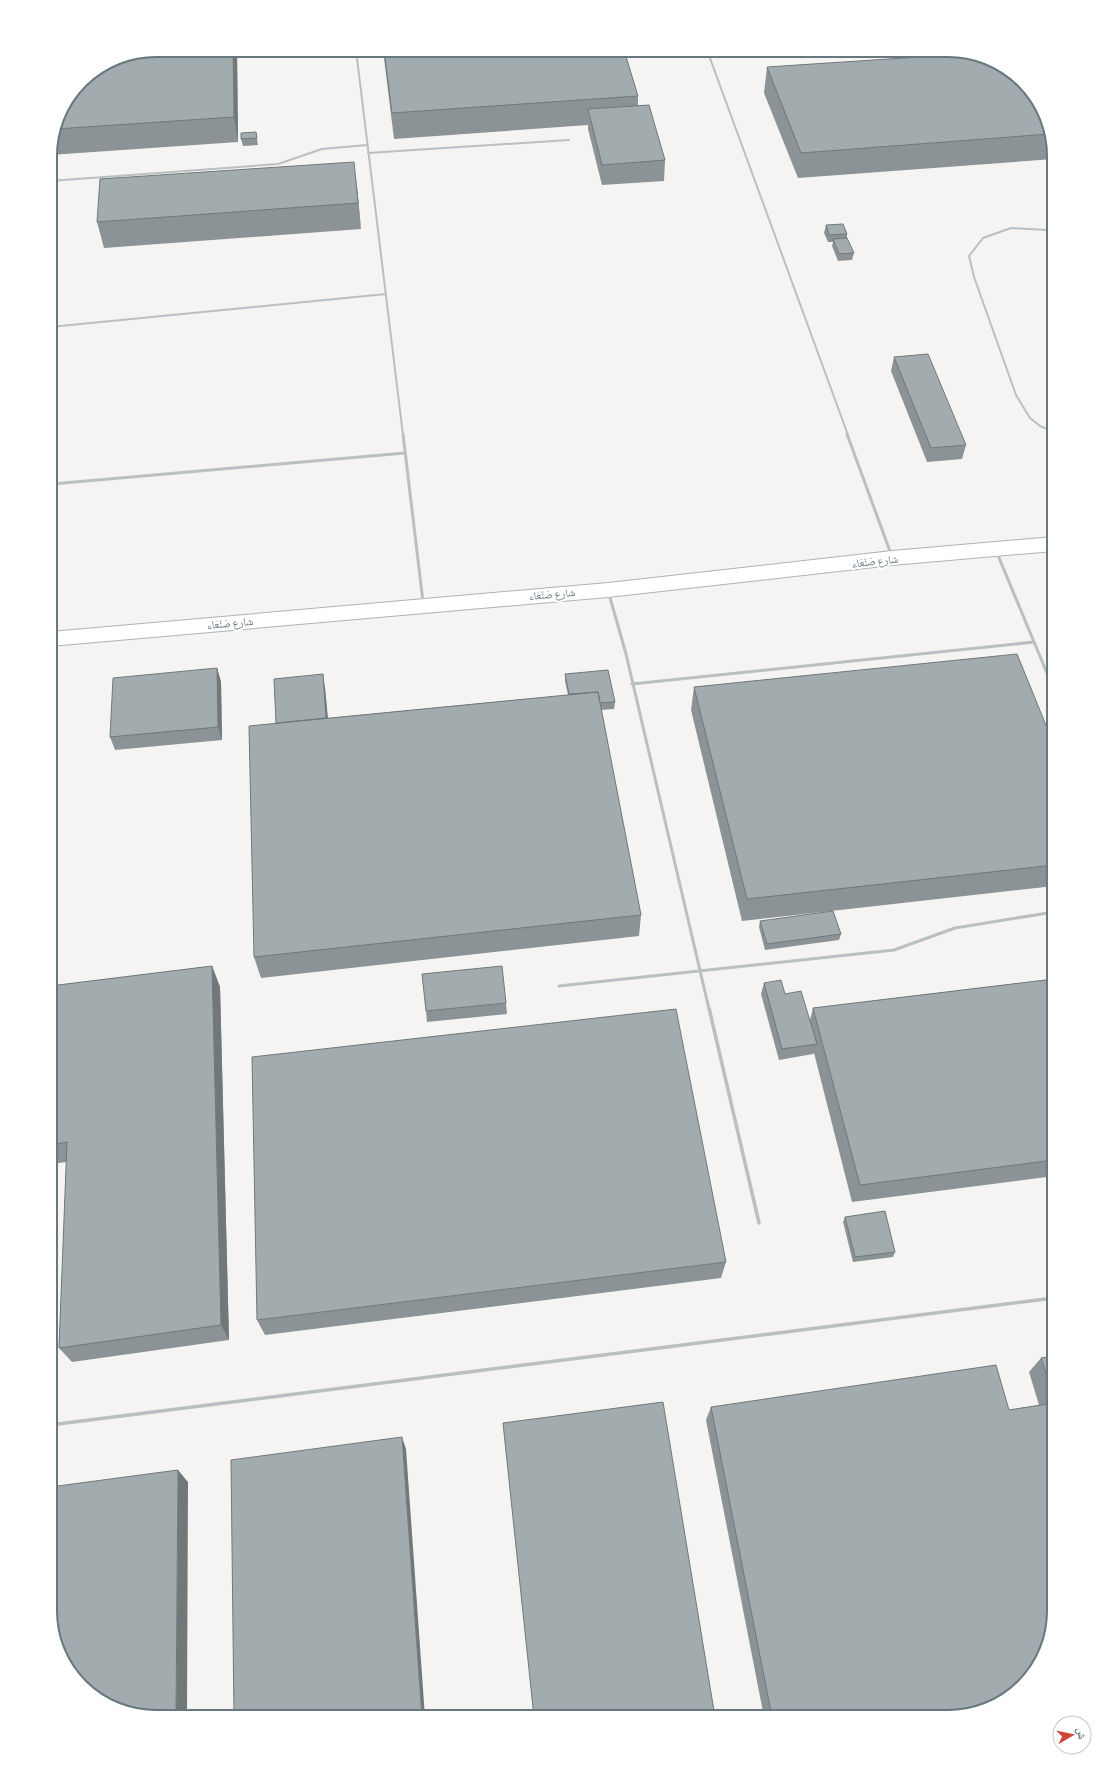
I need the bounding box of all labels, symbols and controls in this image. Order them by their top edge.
street label: شارع صَنْعَاء [851,553,899,570]
street label: شارع صَنْعَاء [528,586,576,603]
street label: شارع صَنْعَاء [206,615,254,632]
north arrow [1052,1715,1092,1755]
text: ش [1073,1727,1089,1741]

